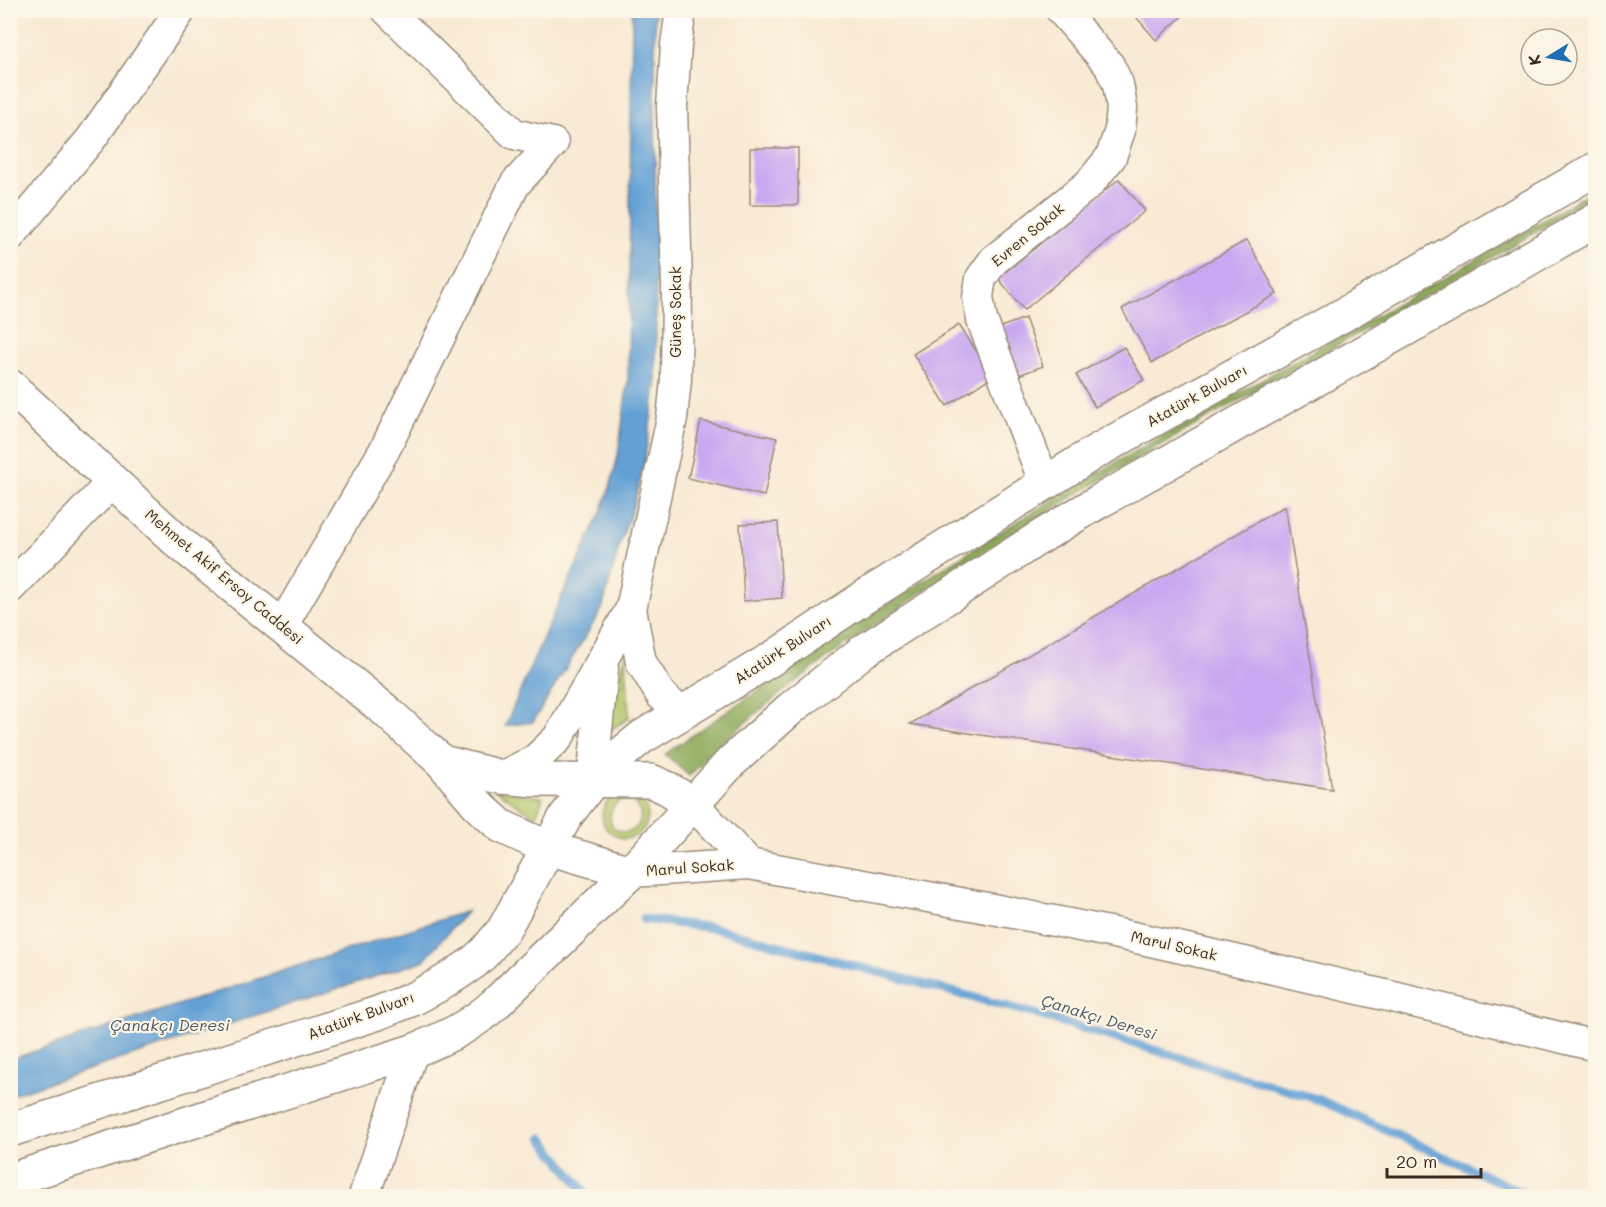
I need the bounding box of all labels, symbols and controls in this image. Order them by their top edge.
north arrow [1519,27,1579,87]
text: K [1522,53,1545,67]
street label: Evren Sokak [987,198,1068,271]
street label: Güneş Sokak [665,266,685,358]
street label: Atatürk Bulvarı [1143,359,1250,431]
street label: Mehmet Akif Ersoy Caddesi [141,504,308,649]
street label: Atatürk Bulvarı [730,610,835,688]
street label: Marul Sokak [645,854,735,880]
street label: Marul Sokak [1129,925,1219,965]
street label: Atatürk Bulvarı [305,986,417,1044]
water label: Çanakçı Deresi [1039,989,1160,1044]
water label: Çanakçı Deresi [110,1014,230,1035]
scale bar [1387,1141,1482,1179]
text: 20 m [1396,1149,1437,1173]

